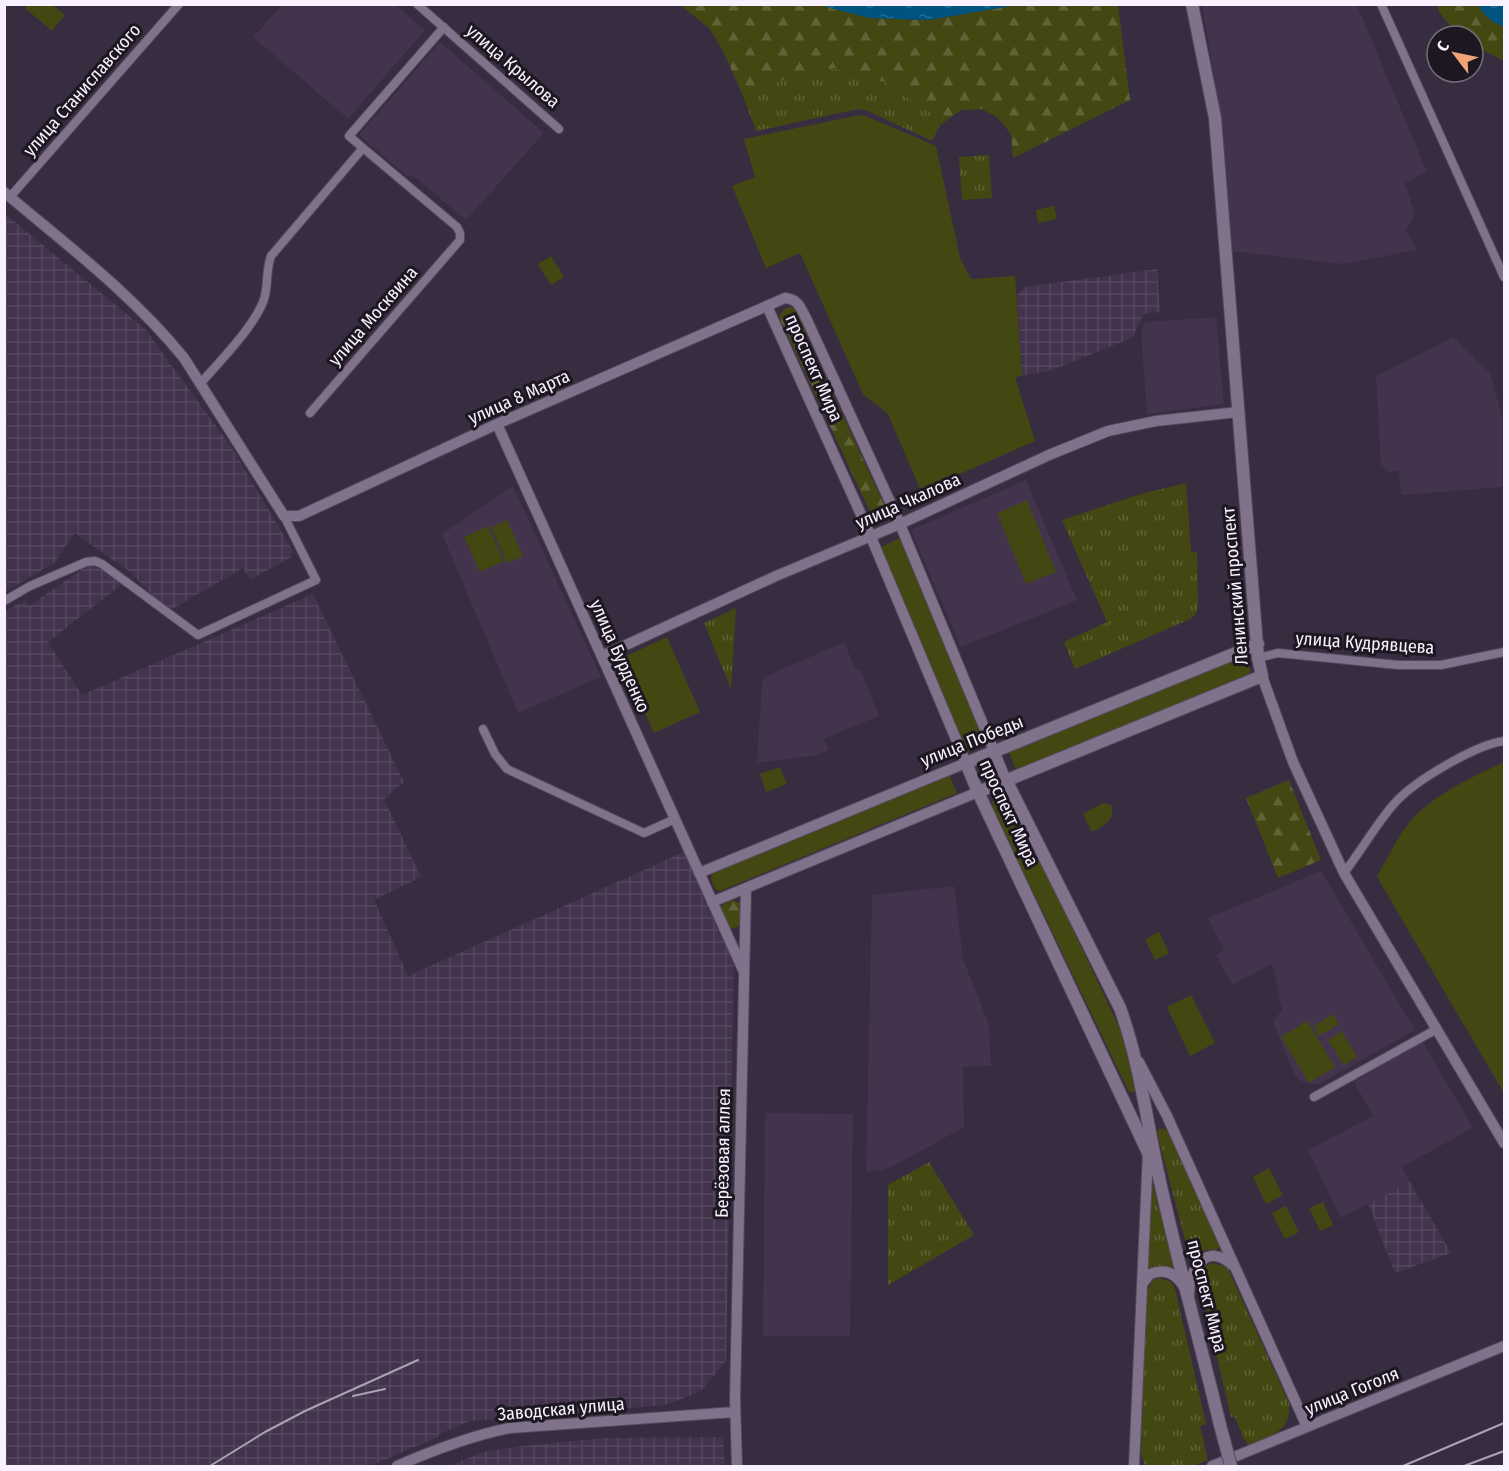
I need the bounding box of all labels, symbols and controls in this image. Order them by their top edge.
street label: улица Станиславского [18,19,146,161]
street label: улица Крылова [462,19,564,113]
north arrow [1425,24,1485,84]
text: С [1432,37,1453,55]
street label: улица Москвина [324,262,422,370]
street label: проспект Мира [780,311,848,425]
street label: улица 8 Марта [465,365,573,429]
street label: улица Чкалова [852,468,964,534]
street label: Ленинский проспект [1217,505,1253,666]
street label: улица Бурденко [585,596,655,716]
street label: улица Кудрявцева [1295,627,1435,659]
street label: улица Победы [917,710,1027,772]
street label: проспект Мира [975,756,1043,870]
street label: Берёзовая аллея [711,1088,735,1218]
street label: проспект Мира [1182,1237,1232,1355]
street label: улица Гоголя [1302,1362,1402,1420]
street label: Заводская улица [496,1392,626,1426]

